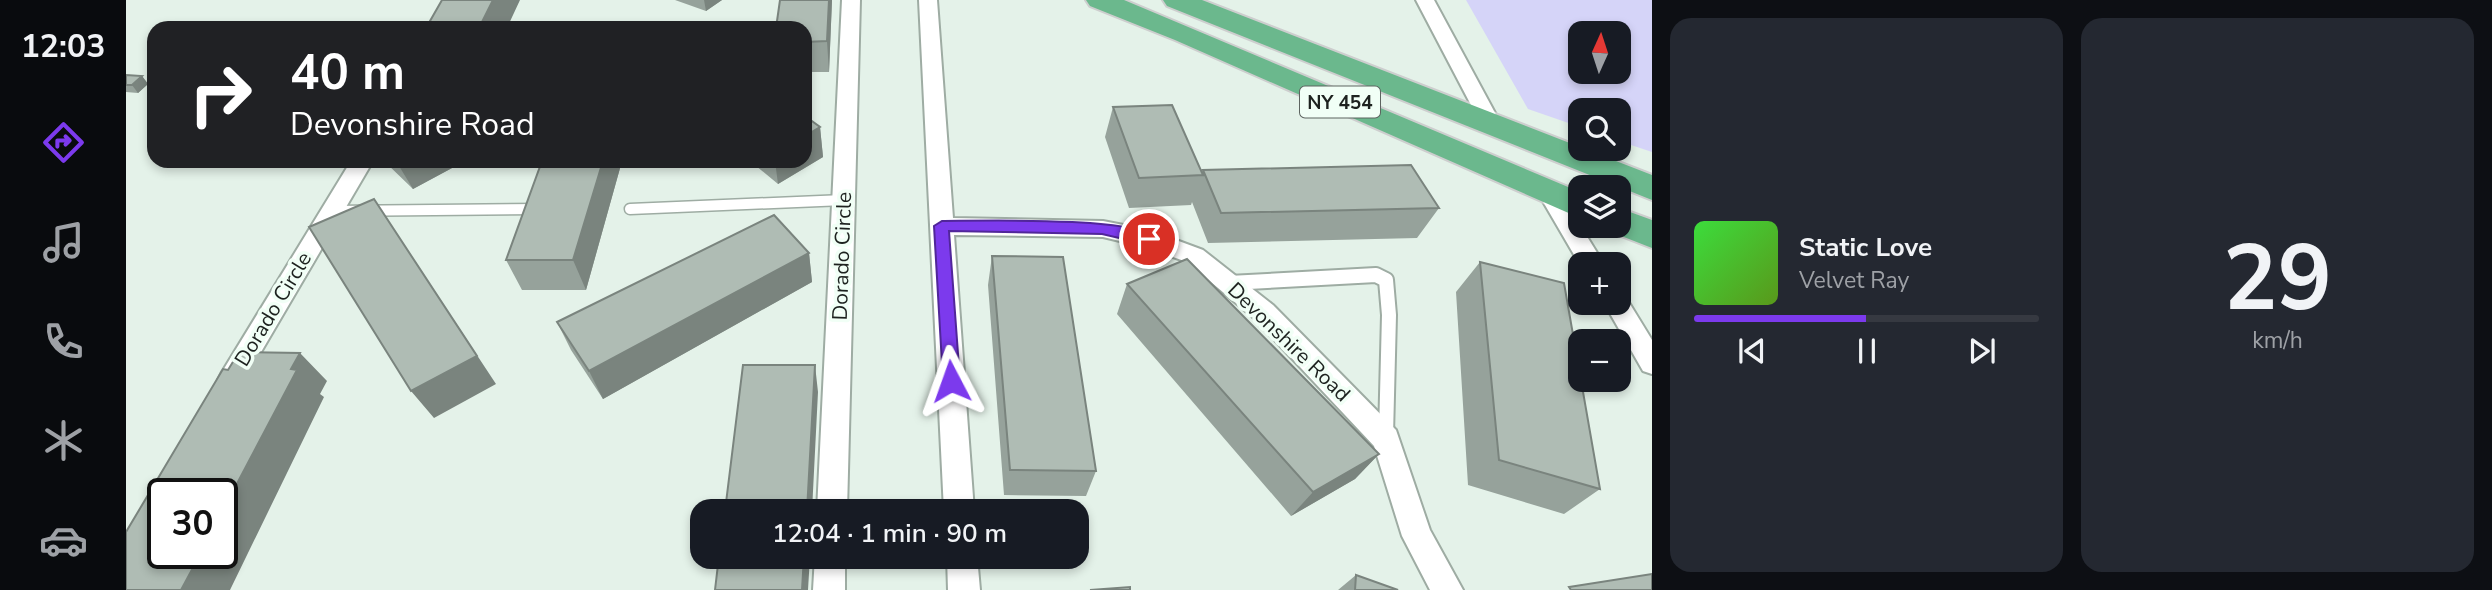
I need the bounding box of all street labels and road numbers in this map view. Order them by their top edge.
road number: NY 454 [1300,86,1380,118]
street label: Dorado Circle [826,191,858,321]
street label: Dorado Circle [228,247,318,371]
street label: Devonshire Road [1222,276,1356,408]

